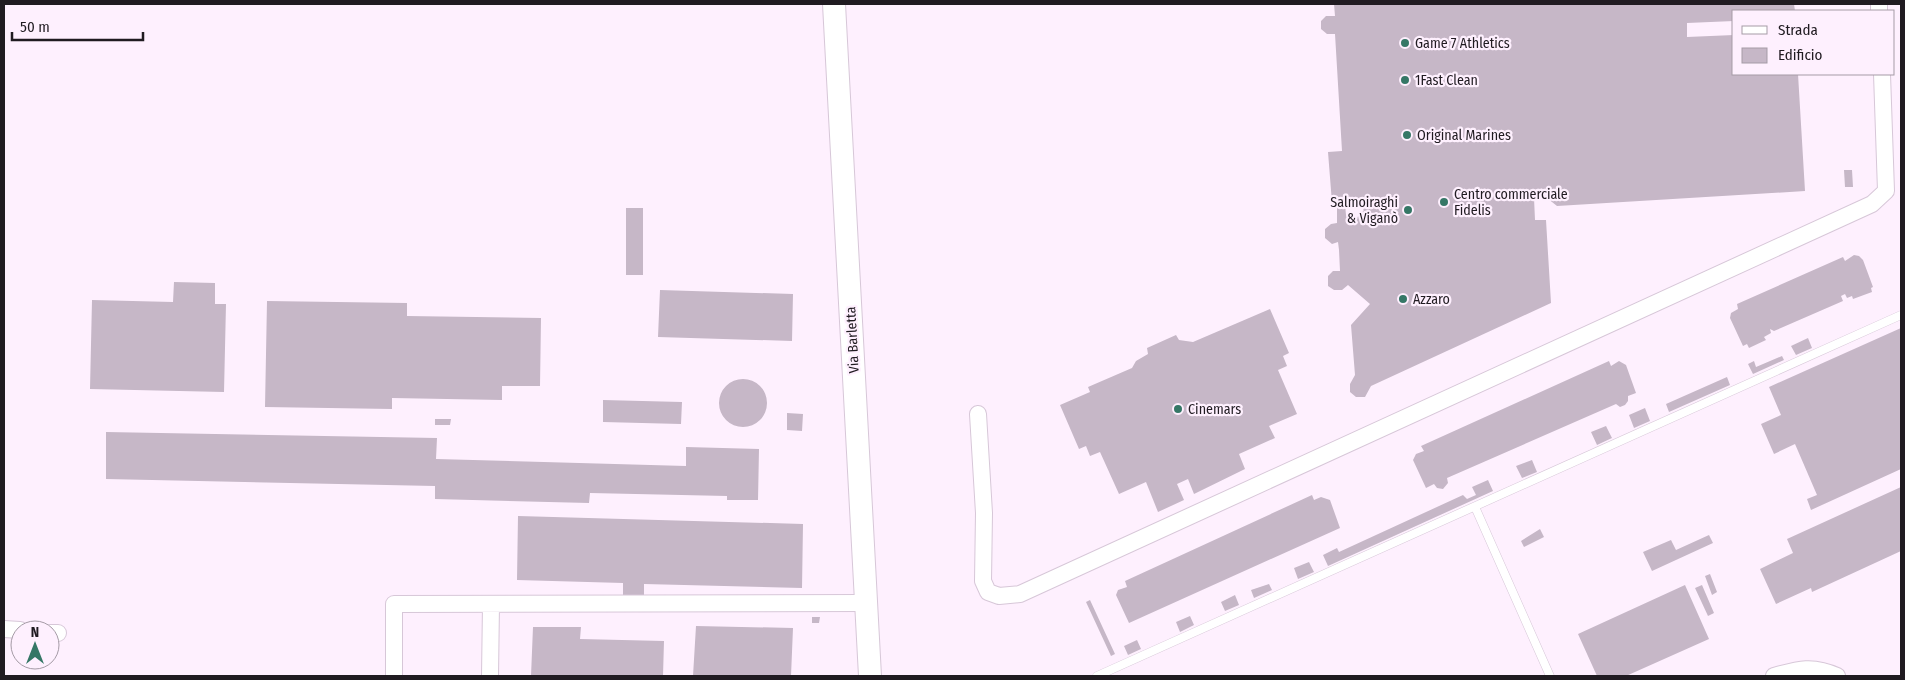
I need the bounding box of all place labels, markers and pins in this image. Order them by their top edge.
place label: Game 7 Athletics [1415,35,1510,52]
marker: Game 7 Athletics [1399,37,1411,49]
place label: 1Fast Clean [1415,72,1478,89]
marker: 1Fast Clean [1399,74,1411,86]
place label: Original Marines [1417,127,1511,144]
marker: Original Marines [1401,129,1413,141]
place label: Centro commerciale Fidelis [1454,186,1568,219]
place label: Salmoiraghi & Viganò [1330,194,1398,227]
marker: Centro commerciale Fidelis [1438,196,1450,208]
marker: Salmoiraghi & Viganò [1402,204,1414,216]
place label: Azzaro [1413,291,1450,308]
marker: Azzaro [1397,293,1409,305]
place label: Cinemars [1188,401,1241,418]
marker: Cinemars [1172,403,1184,415]

